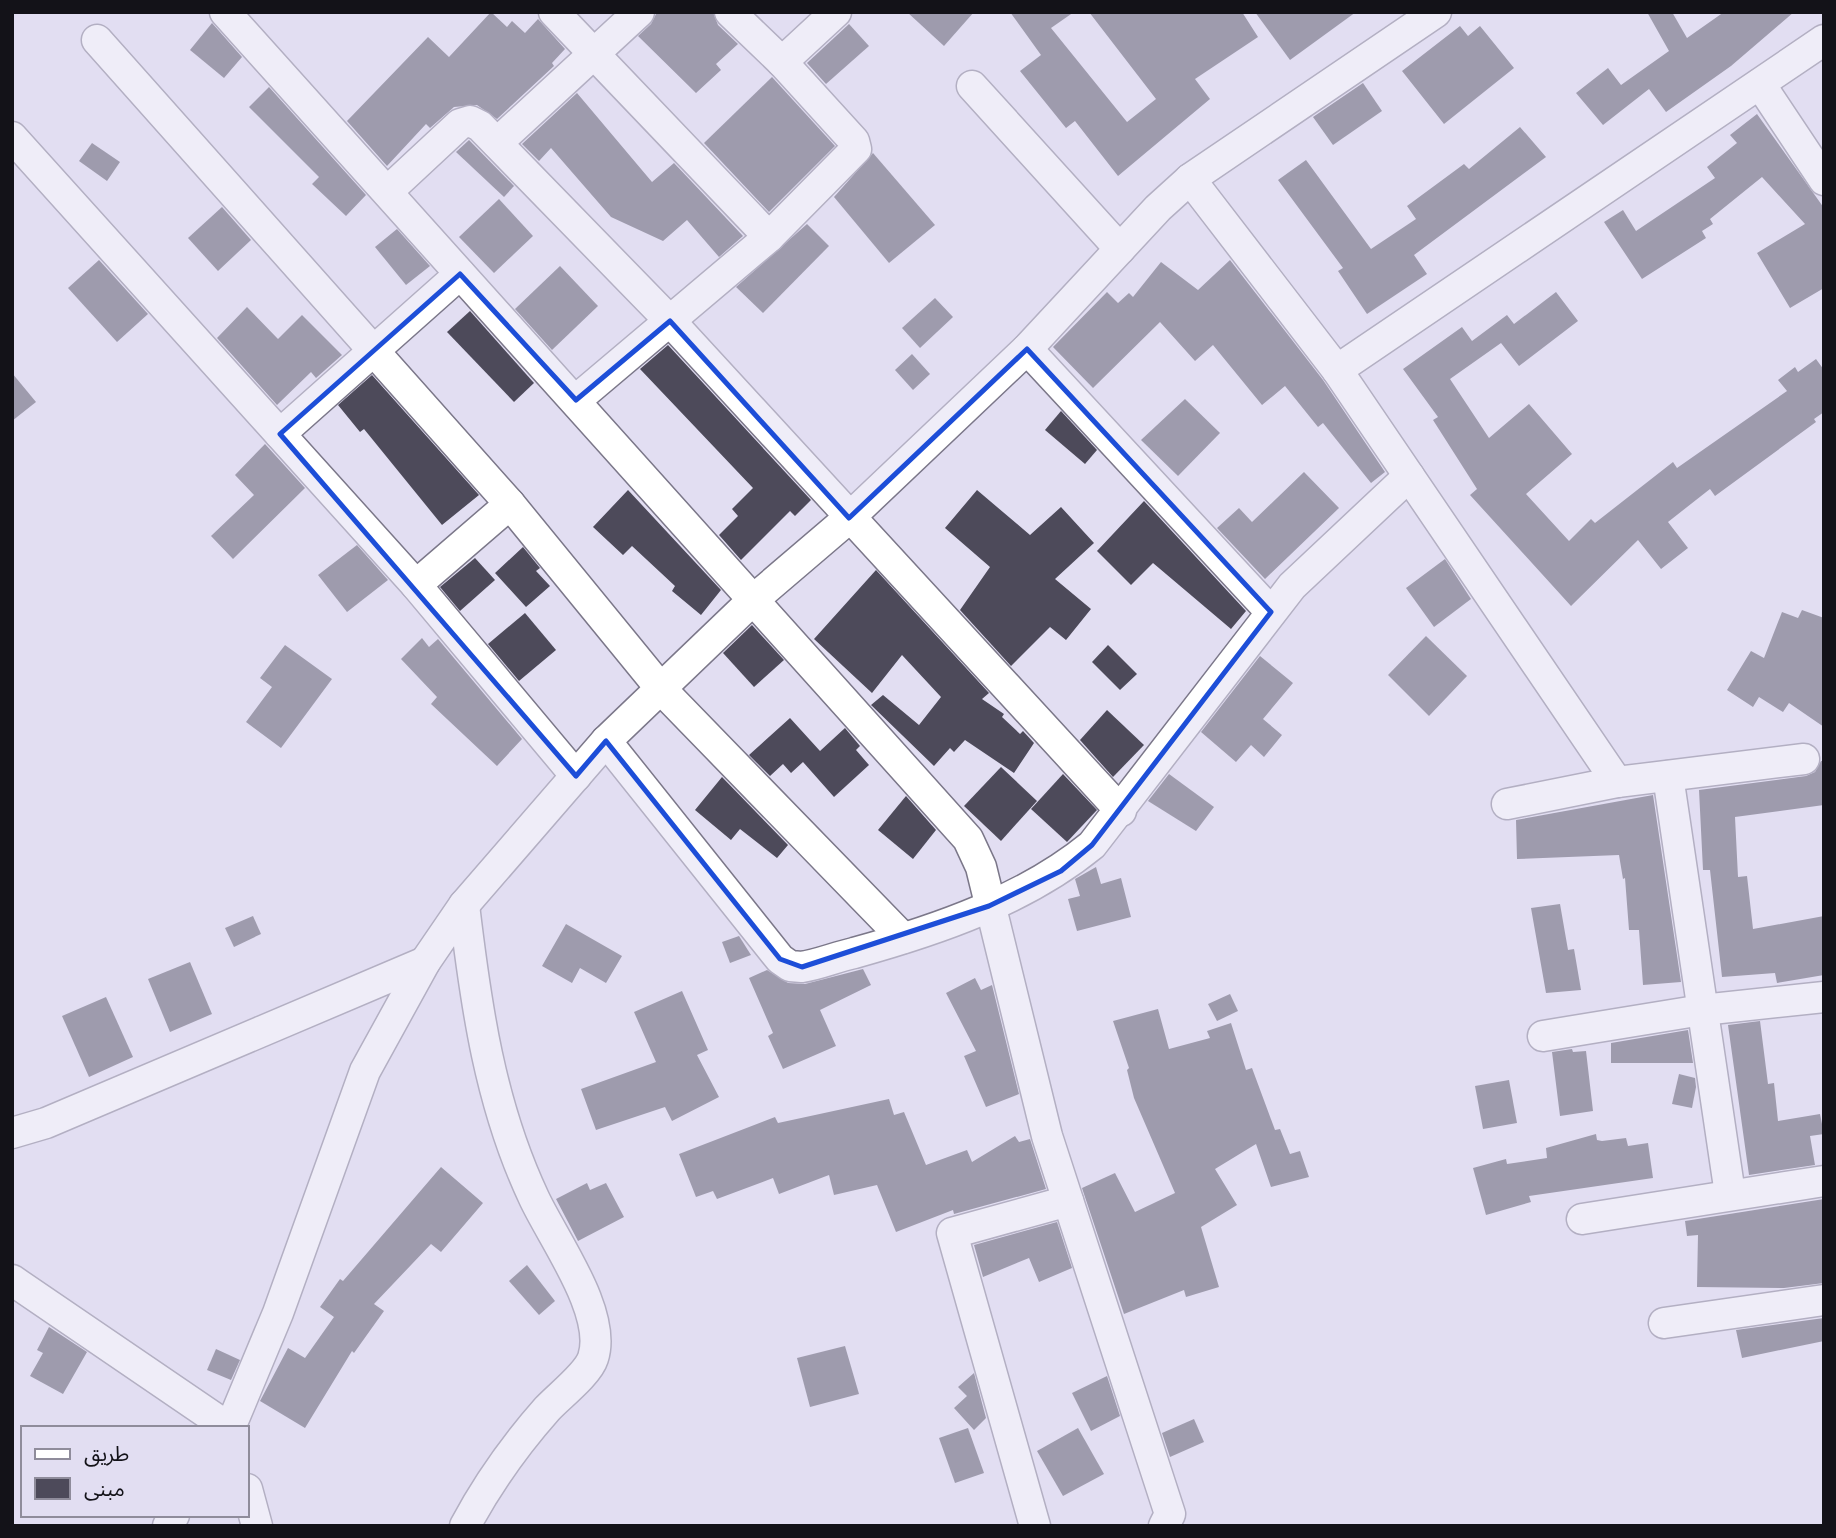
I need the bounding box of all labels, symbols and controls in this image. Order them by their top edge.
legend [21,1426,248,1517]
text: طريق [84,1437,129,1469]
text: مبنى [84,1472,125,1504]

